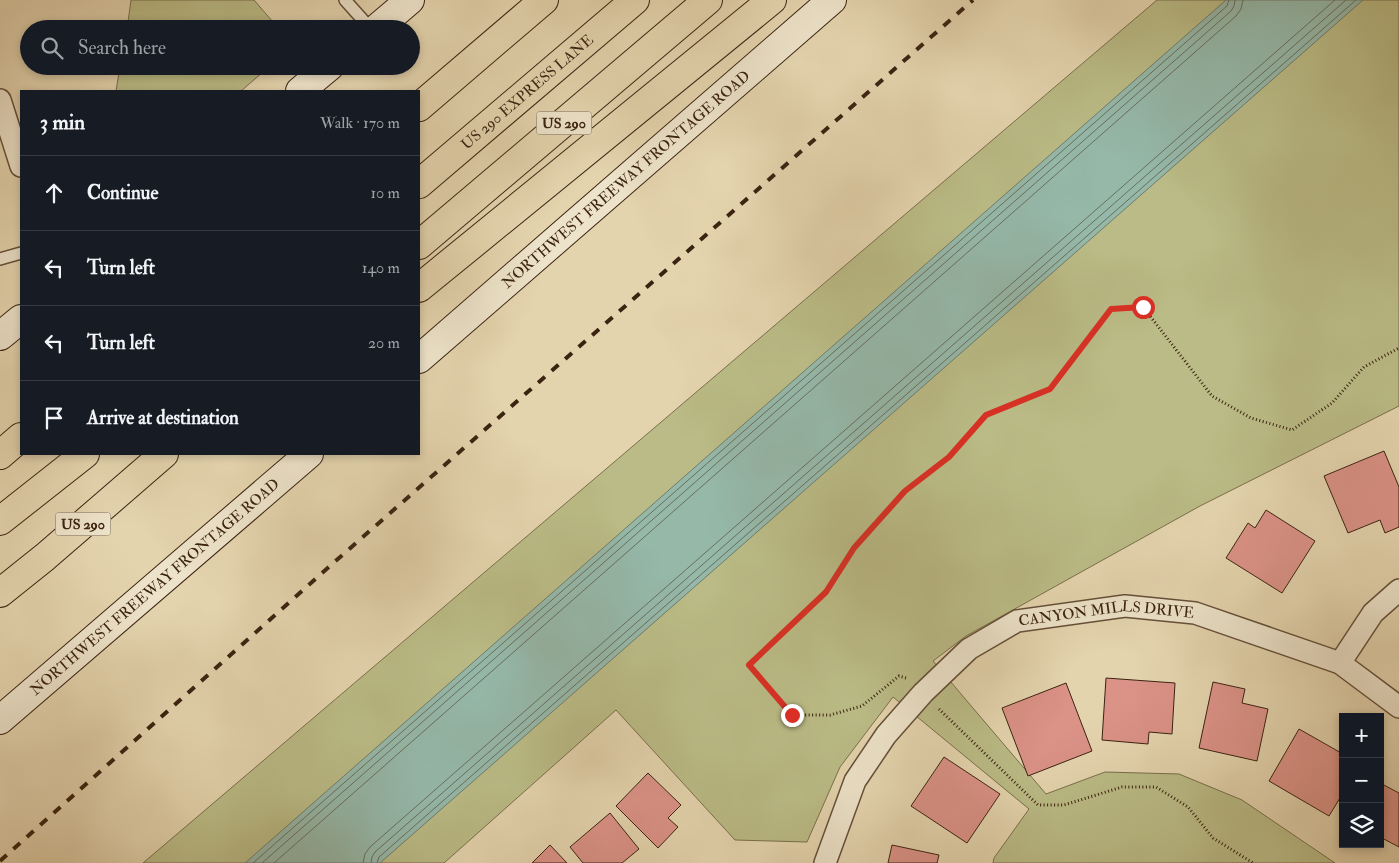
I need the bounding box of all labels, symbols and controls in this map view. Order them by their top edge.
search box [20,20,420,75]
street label: US 290 EXPRESS LANE [457,31,597,153]
icon: search [38,34,66,62]
text: Search here [78,36,166,60]
street label: NORTHWEST FREEWAY FRONTAGE ROAD [498,67,754,293]
text: 3 min [40,109,85,136]
road number: US 290 [536,112,592,134]
text: Walk · 170 m [320,113,400,133]
icon: ahead [40,179,68,207]
text: Continue [87,181,158,205]
text: 10 m [370,183,400,203]
icon: left [40,254,68,282]
text: Turn left [87,256,155,280]
text: 140 m [362,258,400,278]
route start [1132,296,1155,319]
icon: left [40,329,68,357]
text: Turn left [87,331,155,355]
text: 20 m [368,333,400,353]
icon: arrive [40,404,68,432]
text: Arrive at destination [87,406,239,430]
street label: NORTHWEST FREEWAY FRONTAGE ROAD [26,475,283,700]
road number: US 290 [56,512,110,536]
street label: CANYON MILLS DRIVE [1017,597,1195,631]
route end [781,704,804,727]
map controls [1339,713,1384,848]
button: + [1339,713,1384,758]
button: − [1339,758,1384,803]
button: layers [1339,803,1384,848]

